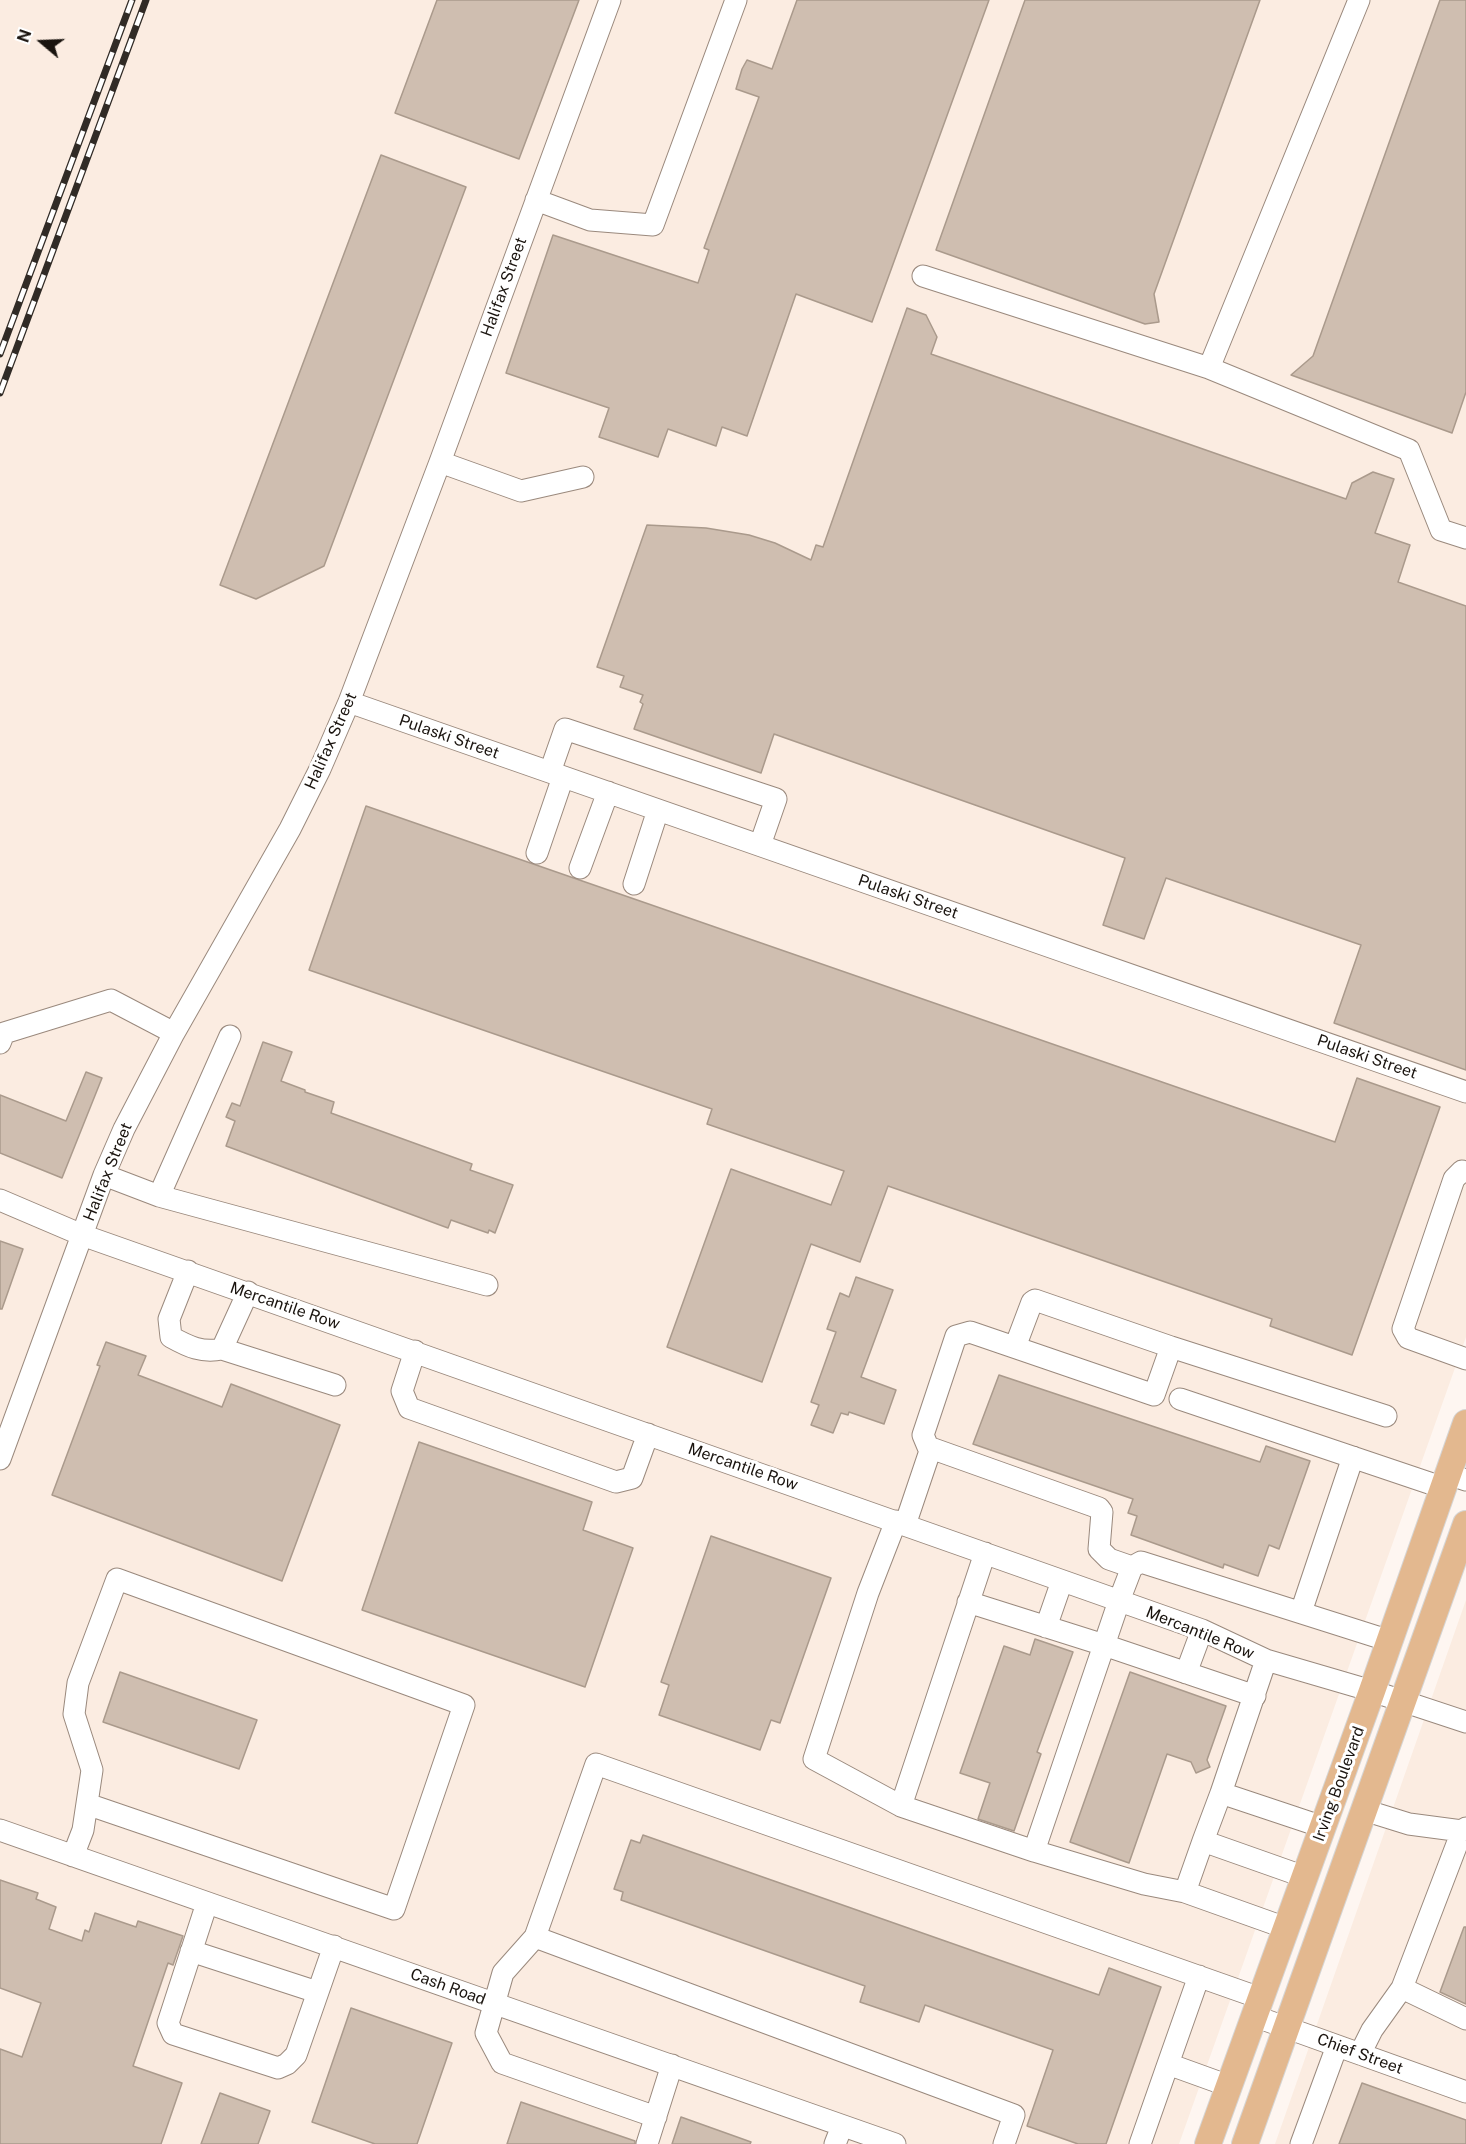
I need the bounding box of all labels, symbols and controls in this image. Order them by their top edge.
north arrow [12,12,72,72]
text: N [13,27,36,45]
street label: Halifax Street [477,235,531,339]
street label: Halifax Street [301,689,361,793]
street label: Pulaski Street [396,711,502,763]
street label: Pulaski Street [855,871,961,923]
street label: Pulaski Street [1314,1031,1420,1083]
street label: Halifax Street [80,1120,136,1224]
street label: Mercantile Row [227,1278,343,1334]
street label: Mercantile Row [685,1439,801,1495]
street label: Mercantile Row [1143,1603,1257,1663]
street label: Irving Boulevard [1309,1724,1369,1844]
street label: Cash Road [408,1965,488,2009]
street label: Chief Street [1314,2030,1406,2078]

